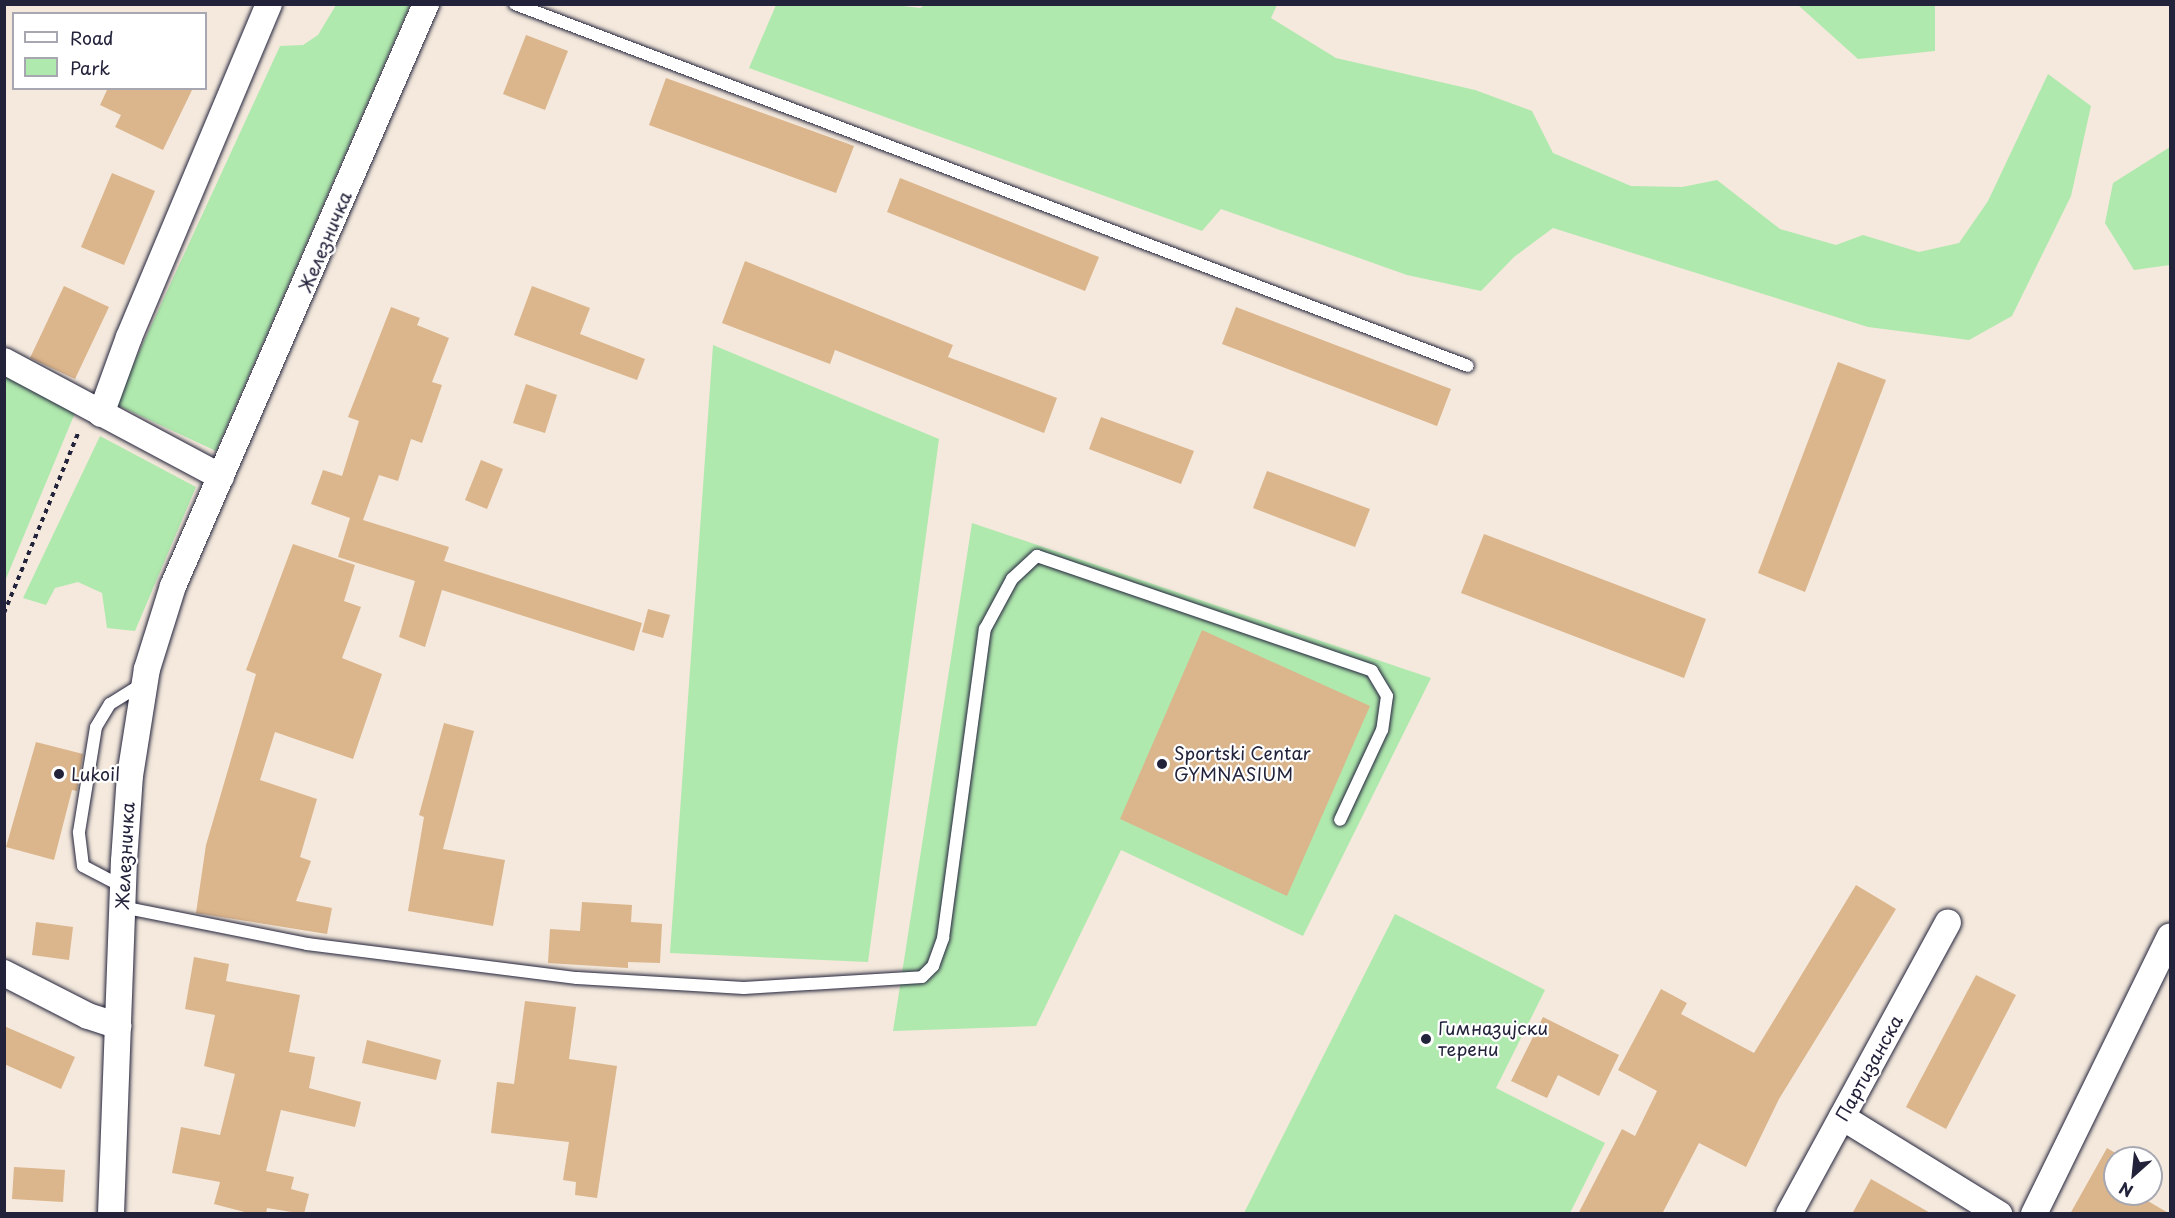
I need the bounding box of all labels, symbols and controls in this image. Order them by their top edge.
legend [12,12,207,90]
text: Road [70,24,114,51]
text: Park [70,54,110,81]
street label: Железничка [294,188,356,296]
place label: Sportski Centar GYMNASIUM [1174,743,1313,786]
marker: Sportski Centar GYMNASIUM [1155,757,1169,771]
place label: Lukoil [71,763,120,785]
marker: Lukoil [52,767,66,781]
street label: Железничка [111,802,139,910]
street label: Партизанска [1831,1011,1907,1125]
place label: Гимназијски терени [1438,1018,1548,1060]
marker: Гимназијски терени [1419,1032,1433,1046]
north arrow [2103,1146,2163,1206]
text: N [2115,1177,2137,1204]

